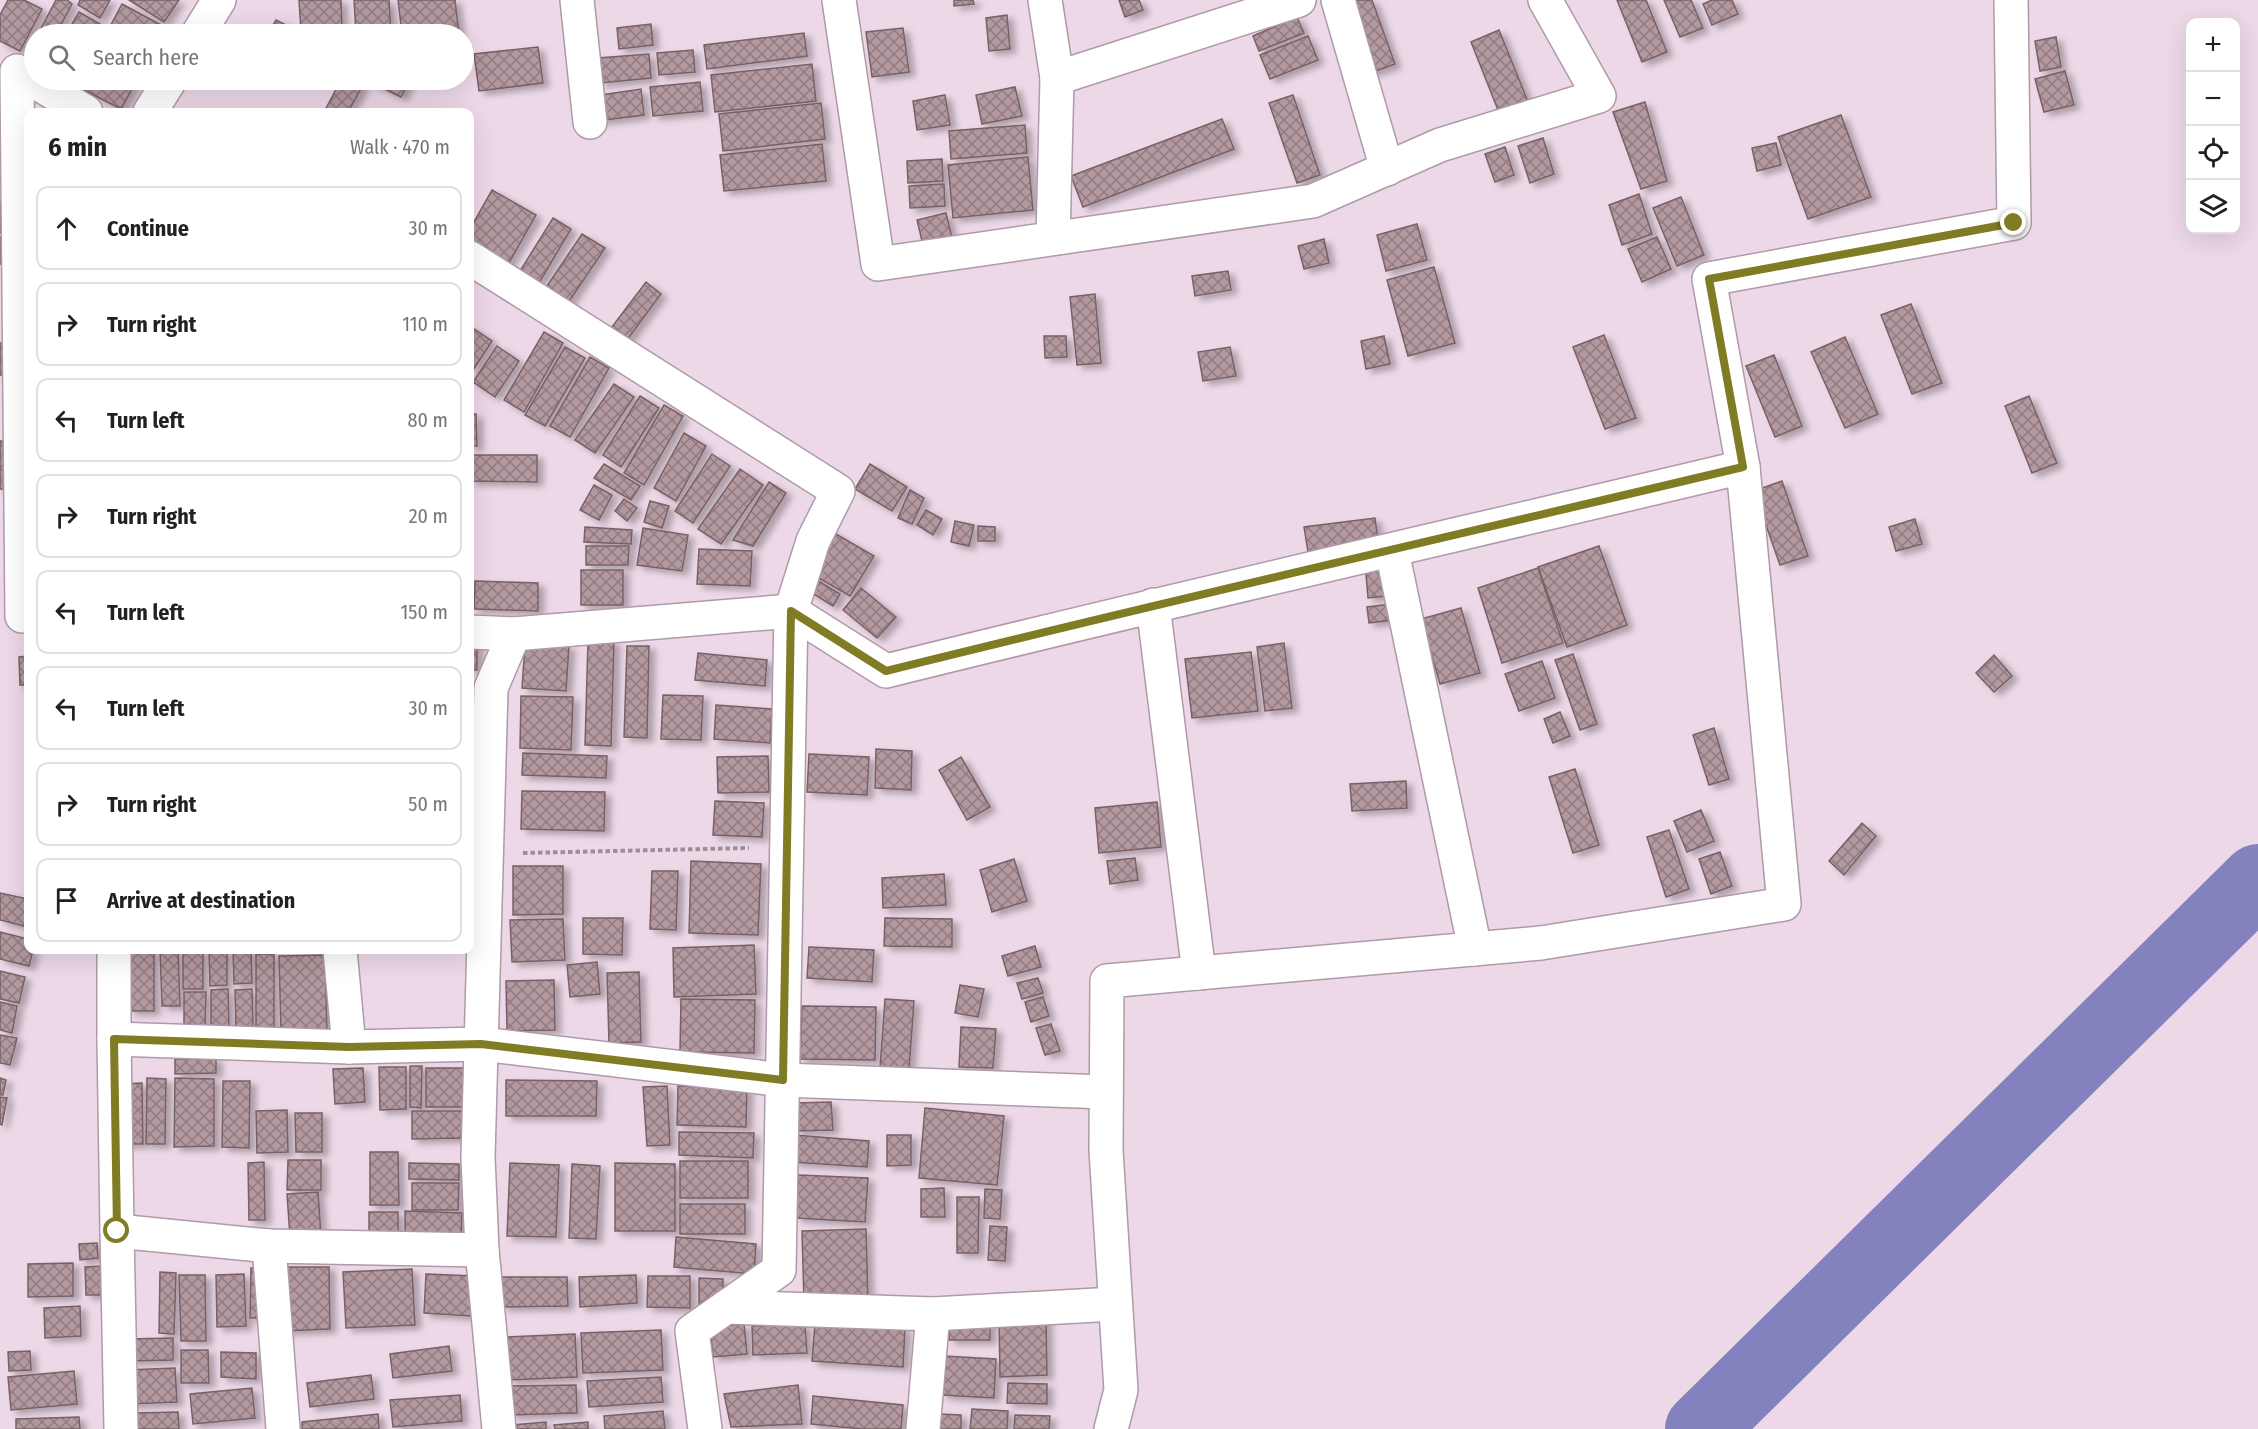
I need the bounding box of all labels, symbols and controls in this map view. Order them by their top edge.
map controls [2186,18,2240,234]
button: + [2186,18,2240,72]
search box [24,24,474,90]
icon: search [45,41,78,74]
text: Search here [93,44,199,71]
button: − [2186,72,2240,126]
button: locate [2186,126,2240,180]
text: 6 min [48,132,107,163]
text: Walk · 470 m [350,135,450,159]
button: layers [2186,180,2240,234]
route end [2000,209,2026,235]
icon: ahead [50,212,83,245]
text: Continue [107,215,189,242]
text: 30 m [408,216,448,240]
icon: right [50,308,83,341]
text: Turn right [107,311,196,338]
text: 110 m [402,312,448,336]
icon: left [50,404,83,437]
text: Turn left [107,407,185,434]
text: 80 m [408,408,448,432]
icon: right [50,500,83,533]
text: Turn right [107,503,196,530]
text: 20 m [409,504,448,528]
icon: left [50,596,83,629]
text: Turn left [107,599,185,626]
text: 150 m [401,600,448,624]
icon: left [50,692,83,725]
text: Turn left [107,695,185,722]
text: 30 m [408,696,448,720]
icon: right [50,788,83,821]
text: Turn right [107,791,196,818]
text: 50 m [408,792,448,816]
icon: arrive [50,884,83,917]
text: Arrive at destination [107,887,295,914]
route start [103,1217,129,1243]

